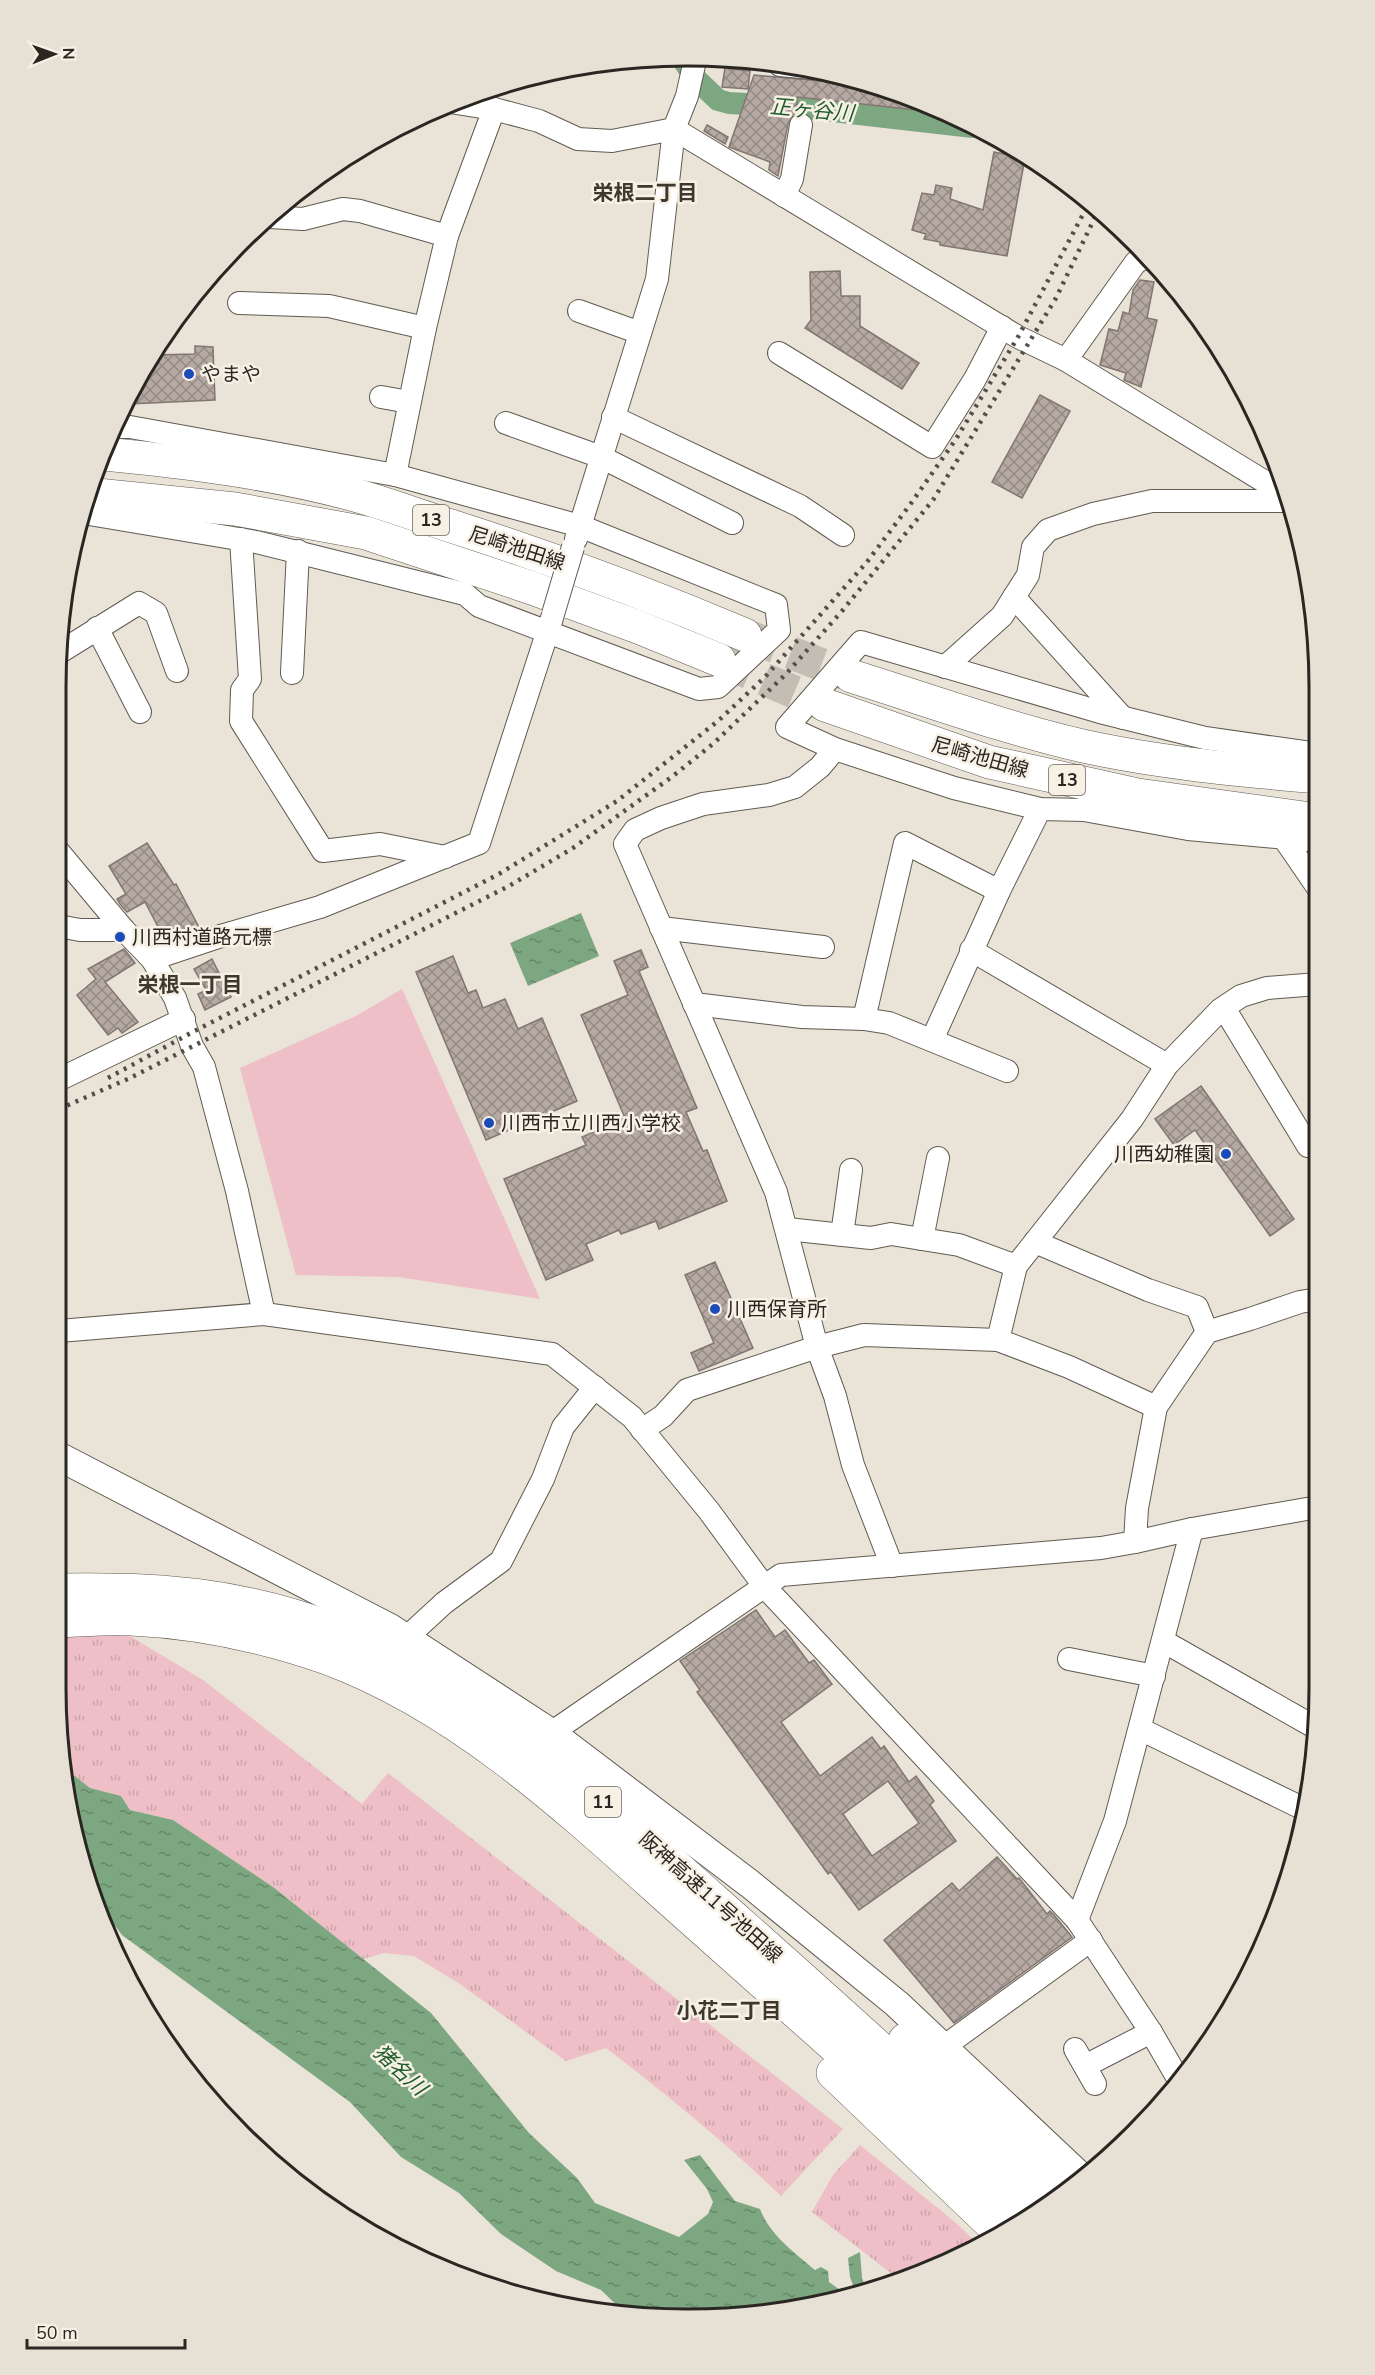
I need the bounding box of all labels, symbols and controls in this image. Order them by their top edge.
north arrow [24,24,84,84]
text: N [57,48,79,60]
water label: 正ヶ谷川 [769,92,857,128]
district label: 栄根二丁目 [593,179,698,207]
place label: やまや [201,361,261,388]
marker: やまや [182,367,196,381]
road number: 13 [413,505,449,535]
street label: 尼崎池田線 [465,520,569,577]
street label: 尼崎池田線 [928,731,1032,784]
road number: 13 [1049,765,1085,795]
place label: 川西村道路元標 [132,924,272,951]
marker: 川西村道路元標 [113,930,127,944]
district label: 栄根一丁目 [138,971,243,999]
place label: 川西市立川西小学校 [501,1110,681,1137]
marker: 川西市立川西小学校 [482,1116,496,1130]
place label: 川西幼稚園 [1114,1141,1214,1168]
marker: 川西幼稚園 [1219,1147,1233,1161]
place label: 川西保育所 [727,1296,827,1323]
marker: 川西保育所 [708,1302,722,1316]
road number: 11 [585,1787,621,1817]
street label: 阪神高速11号池田線 [633,1826,788,1969]
district label: 小花二丁目 [677,1997,782,2025]
water label: 猪名川 [367,2038,434,2103]
scale bar [27,2312,184,2350]
text: 50 m [36,2321,78,2345]

